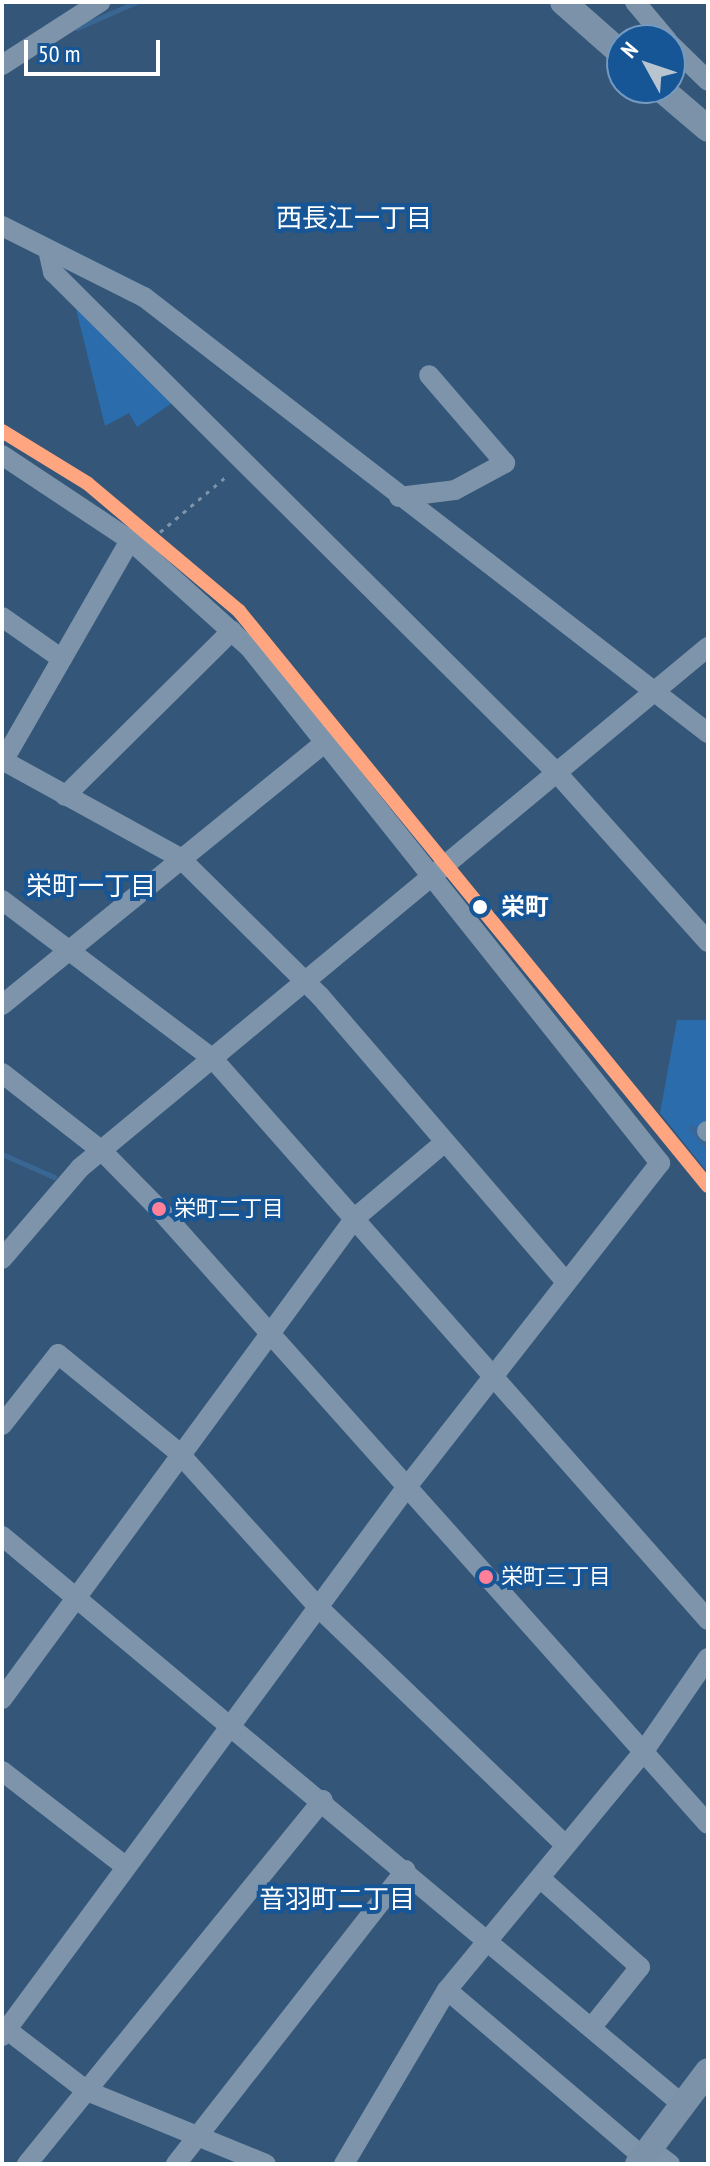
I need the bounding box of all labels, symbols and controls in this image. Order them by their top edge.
scale bar [28,24,164,74]
north arrow [606,24,686,104]
text: N [615,36,644,63]
text: 50 m [38,38,80,69]
district label: 西長江一丁目 [276,202,432,234]
district label: 栄町一丁目 [26,870,156,902]
marker: 栄町 [466,893,494,921]
place label: 栄町 [501,893,549,921]
place label: 栄町二丁目 [174,1196,284,1222]
marker: 栄町二丁目 [151,1201,167,1217]
place label: 栄町三丁目 [501,1564,611,1590]
marker: 栄町三丁目 [478,1569,494,1585]
district label: 音羽町二丁目 [259,1883,415,1915]

